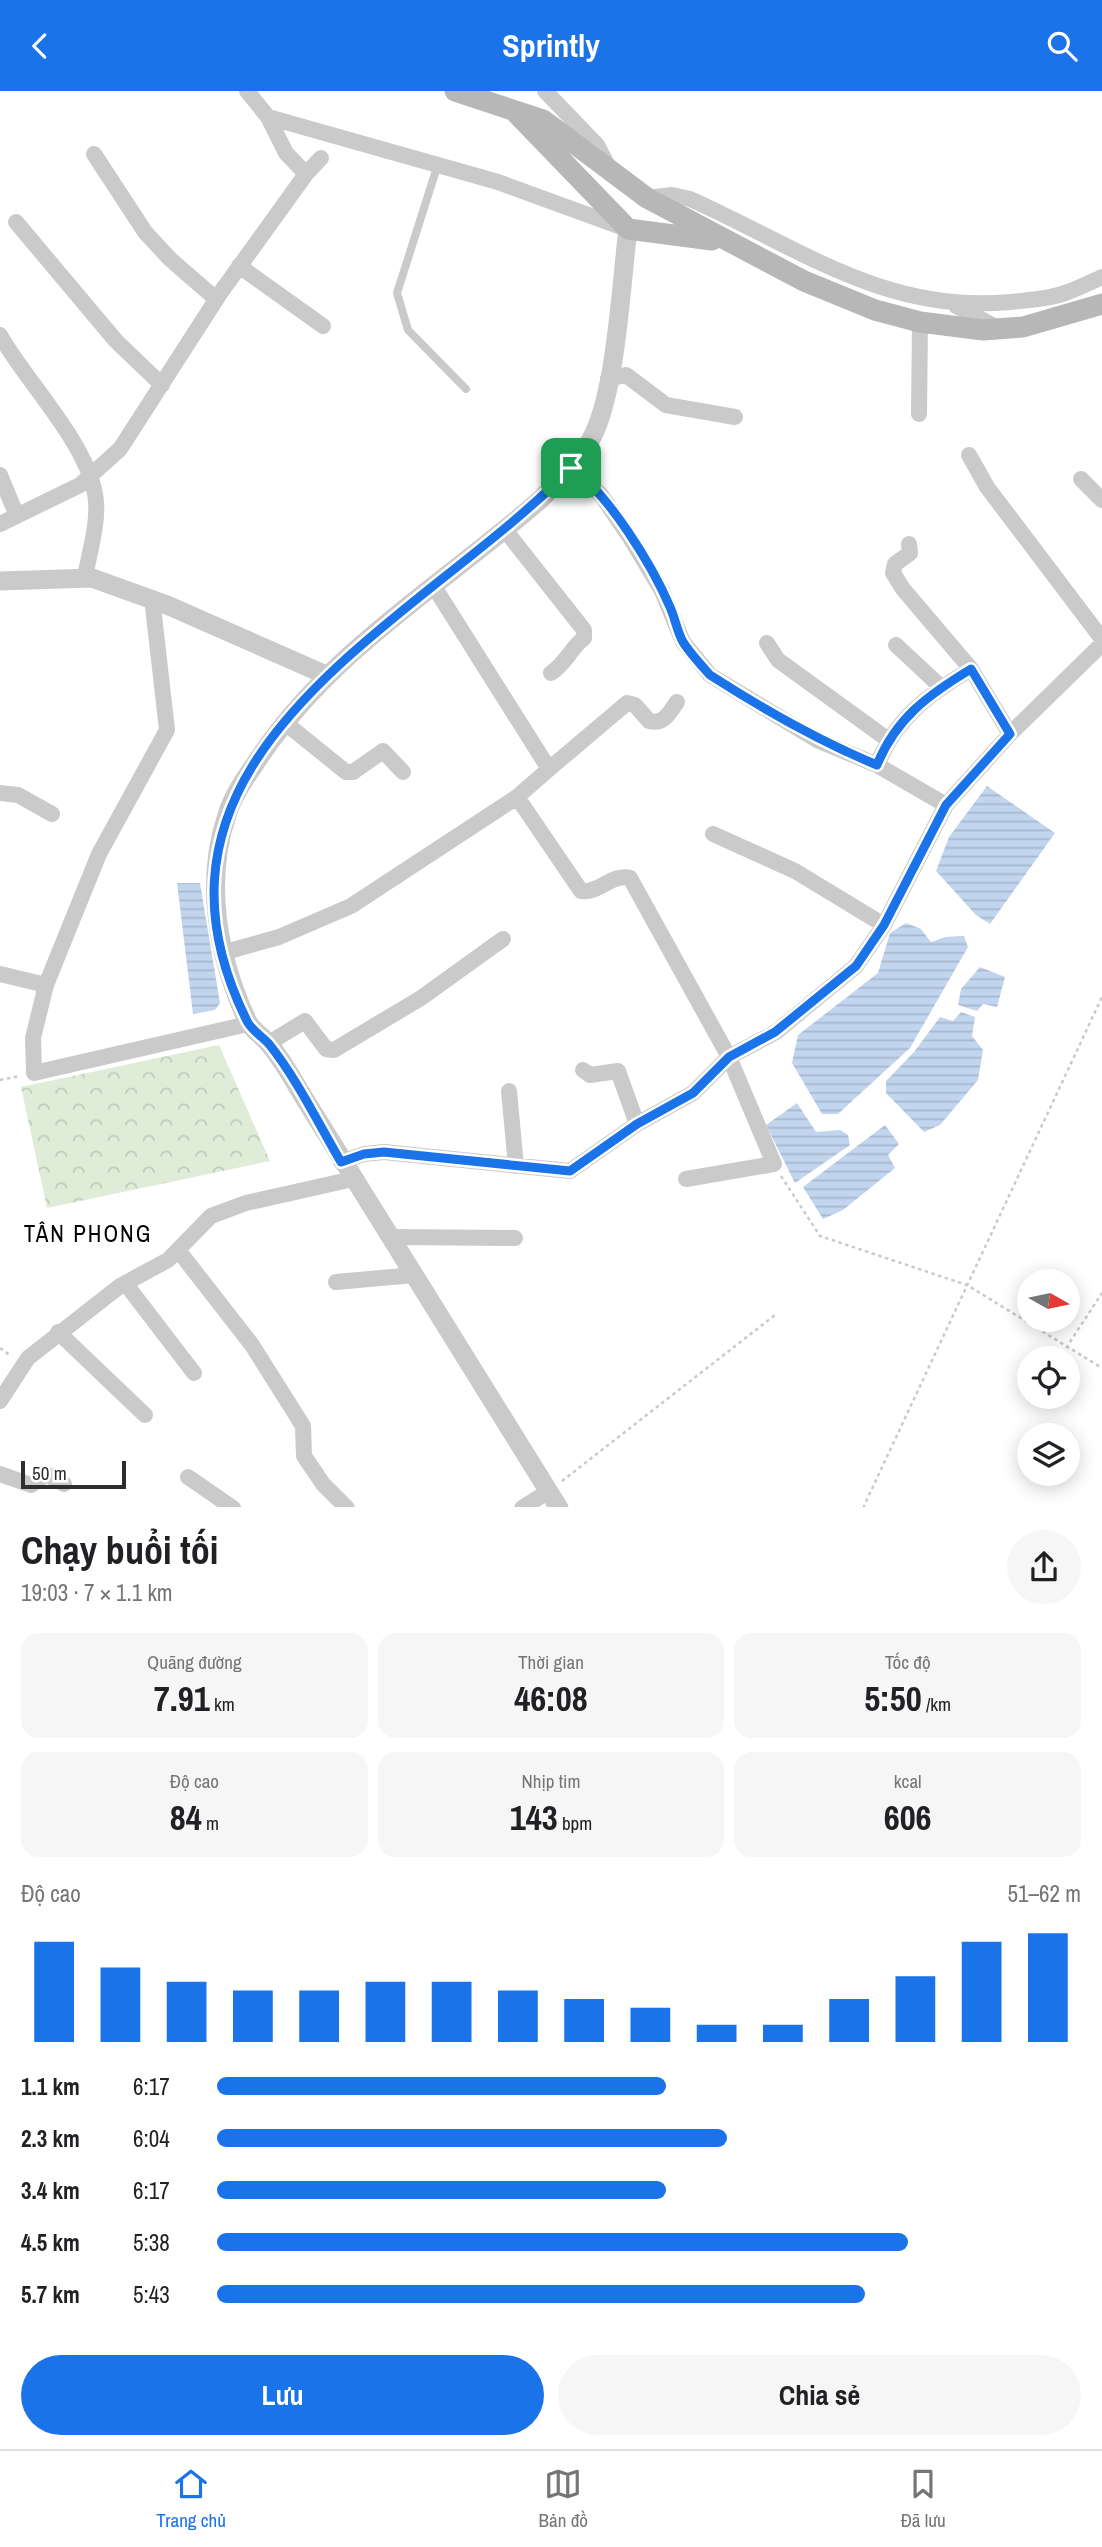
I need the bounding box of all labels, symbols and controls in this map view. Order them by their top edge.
text: Sprintly [502,24,600,67]
icon: back [21,27,59,65]
icon: search [1043,27,1081,65]
pin [541,438,601,498]
icon: arrive [552,449,590,487]
district label: TÂN PHONG [24,1218,152,1249]
north arrow [1017,1269,1080,1332]
map controls [1017,1269,1080,1486]
button: locate [1017,1346,1080,1409]
button: layers [1017,1423,1080,1486]
scale bar [21,1458,126,1490]
text: 50 m [32,1460,67,1486]
text: Chạy buổi tối [21,1525,218,1576]
button: share [1007,1530,1081,1604]
text: 19:03 · 7 × 1.1 km [21,1577,173,1608]
text: Quãng đường [147,1649,242,1675]
text: Thời gian [518,1649,584,1675]
text: Tốc độ [885,1649,931,1675]
text: 7.91 [154,1675,210,1722]
text: 46:08 [514,1675,588,1722]
text: 5:50 [864,1675,922,1722]
text: km [210,1691,235,1717]
text: /km [922,1691,951,1717]
text: Độ cao [170,1768,219,1794]
text: Nhịp tim [522,1768,580,1794]
text: kcal [894,1768,922,1794]
text: 84 [170,1794,202,1841]
text: 143 [510,1794,558,1841]
text: 606 [884,1794,932,1841]
text: m [202,1810,219,1836]
text: bpm [558,1810,592,1836]
text: Độ cao [21,1878,81,1909]
text: 51–62 m [1008,1878,1081,1909]
text: 1.1 km [21,2071,80,2102]
text: 6:17 [133,2071,170,2102]
text: 2.3 km [21,2123,80,2154]
text: 6:04 [133,2123,170,2154]
text: 3.4 km [21,2175,80,2206]
text: 6:17 [133,2175,170,2206]
text: 4.5 km [21,2227,80,2258]
text: 5:38 [133,2227,170,2258]
text: 5.7 km [21,2279,80,2310]
text: 5:43 [133,2279,170,2310]
button: Lưu [21,2355,544,2435]
button: Chia sẻ [558,2355,1081,2435]
tab: Trang chủ [156,2465,226,2533]
tab: Bản đồ [539,2465,588,2533]
tab: Đã lưu [901,2465,946,2533]

